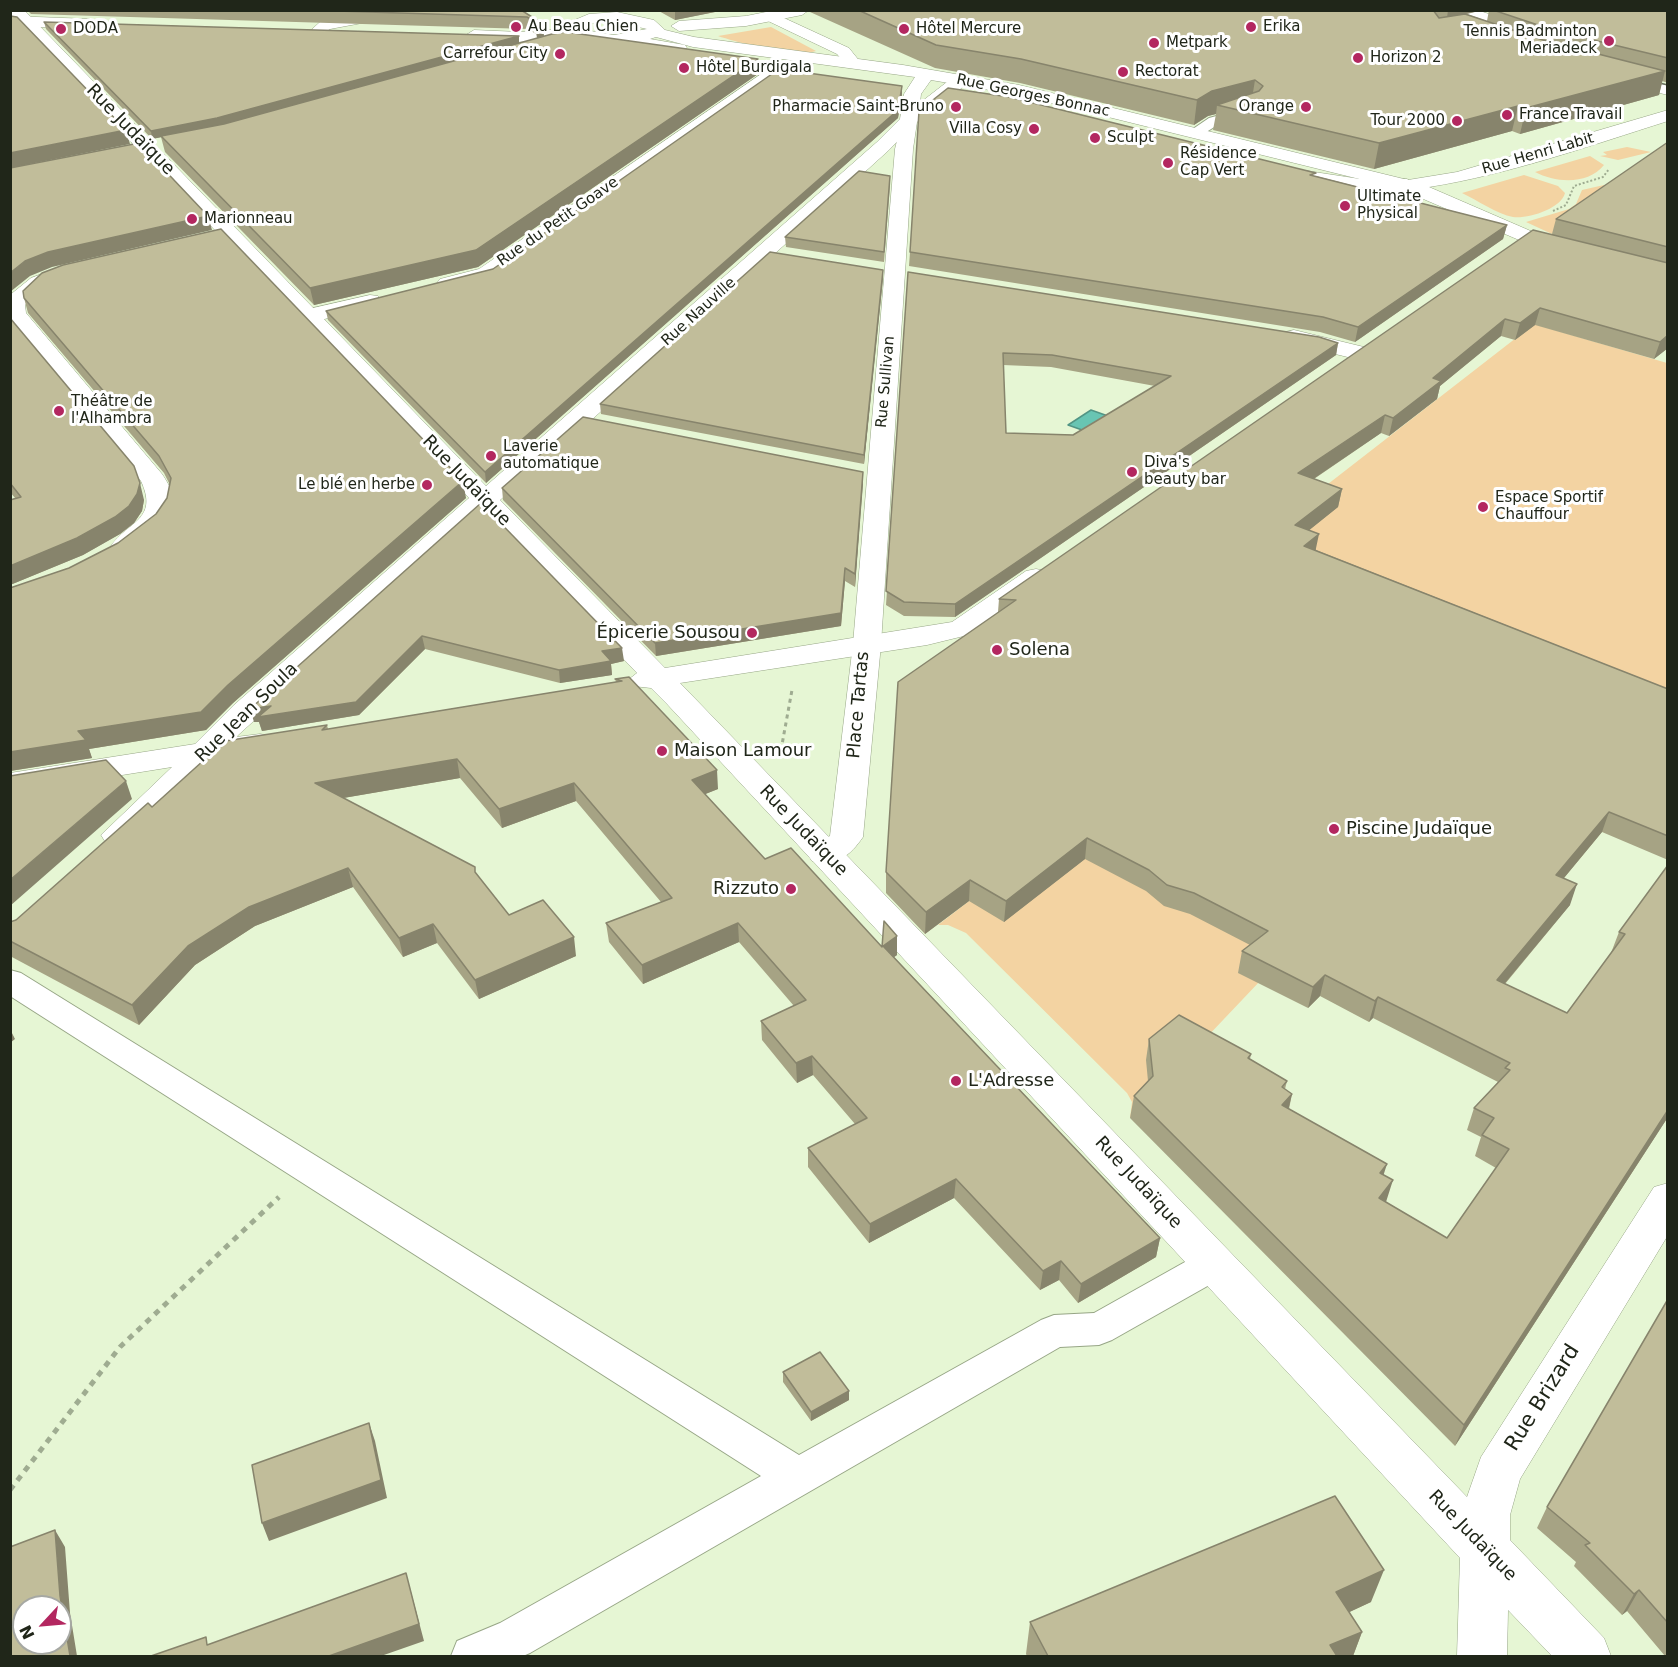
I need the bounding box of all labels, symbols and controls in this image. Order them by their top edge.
place label: Au Beau Chien [528,18,638,36]
place label: Erika [1263,18,1300,36]
place label: DODA [73,20,118,38]
marker: Au Beau Chien [509,20,523,34]
place label: Hôtel Mercure [916,20,1021,38]
marker: Erika [1244,20,1258,34]
marker: DODA [54,22,68,36]
marker: Hôtel Mercure [897,22,911,36]
place label: Tennis Badminton Meriadeck [1464,23,1597,58]
place label: Metpark [1166,34,1228,52]
marker: Tennis Badminton Meriadeck [1602,34,1616,48]
marker: Metpark [1147,36,1161,50]
place label: Carrefour City [443,45,548,63]
marker: Carrefour City [553,47,567,61]
place label: Horizon 2 [1370,49,1442,67]
marker: Horizon 2 [1351,51,1365,65]
place label: Hôtel Burdigala [696,59,812,77]
marker: Hôtel Burdigala [677,61,691,75]
place label: Rectorat [1135,63,1199,81]
marker: Rectorat [1116,65,1130,79]
street label: Rue Georges Bonnac [955,71,1111,121]
street label: Rue Judaïque [81,80,179,180]
place label: Pharmacie Saint-Bruno [772,98,944,116]
place label: Orange [1239,98,1294,116]
marker: Pharmacie Saint-Bruno [949,100,963,114]
marker: Orange [1299,100,1313,114]
place label: France Travail [1519,106,1622,124]
marker: France Travail [1500,108,1514,122]
place label: Tour 2000 [1371,112,1445,130]
marker: Tour 2000 [1450,114,1464,128]
place label: Villa Cosy [949,120,1022,138]
marker: Villa Cosy [1027,122,1041,136]
place label: Sculpt [1107,129,1154,147]
street label: Rue Henri Labit [1480,129,1596,179]
marker: Sculpt [1088,131,1102,145]
place label: Résidence Cap Vert [1180,145,1257,180]
marker: Résidence Cap Vert [1161,156,1175,170]
street label: Rue du Petit Goave [494,173,622,271]
place label: Ultimate Physical [1357,188,1421,223]
marker: Ultimate Physical [1338,199,1352,213]
place label: Marionneau [204,210,293,228]
marker: Marionneau [185,212,199,226]
street label: Rue Nauville [658,274,740,350]
street label: Rue Sullivan [873,335,899,429]
place label: Théâtre de l'Alhambra [71,393,153,428]
marker: Théâtre de l'Alhambra [52,404,66,418]
street label: Rue Judaïque [417,431,515,531]
place label: Laverie automatique [503,438,599,473]
marker: Laverie automatique [484,449,498,463]
place label: Diva's beauty bar [1144,454,1226,489]
marker: Diva's beauty bar [1125,465,1139,479]
place label: Le blé en herbe [298,476,415,494]
marker: Le blé en herbe [420,478,434,492]
place label: Espace Sportif Chauffour [1495,489,1603,524]
marker: Espace Sportif Chauffour [1476,500,1490,514]
place label: Épicerie Sousou [596,622,740,644]
marker: Épicerie Sousou [745,626,759,640]
place label: Solena [1009,639,1070,661]
marker: Solena [990,643,1004,657]
street label: Place Tartas [844,651,874,759]
street label: Rue Jean Soula [191,659,303,767]
place label: Maison Lamour [674,740,811,762]
marker: Maison Lamour [655,744,669,758]
street label: Rue Judaïque [754,781,852,881]
place label: Piscine Judaïque [1346,818,1492,840]
marker: Piscine Judaïque [1327,822,1341,836]
place label: Rizzuto [713,878,779,900]
marker: Rizzuto [784,882,798,896]
place label: L'Adresse [968,1070,1054,1092]
marker: L'Adresse [949,1074,963,1088]
street label: Rue Judaïque [1090,1132,1186,1234]
street label: Rue Brizard [1500,1340,1586,1456]
street label: Rue Judaïque [1423,1486,1521,1586]
north arrow [12,1595,72,1655]
text: N [16,1622,39,1642]

